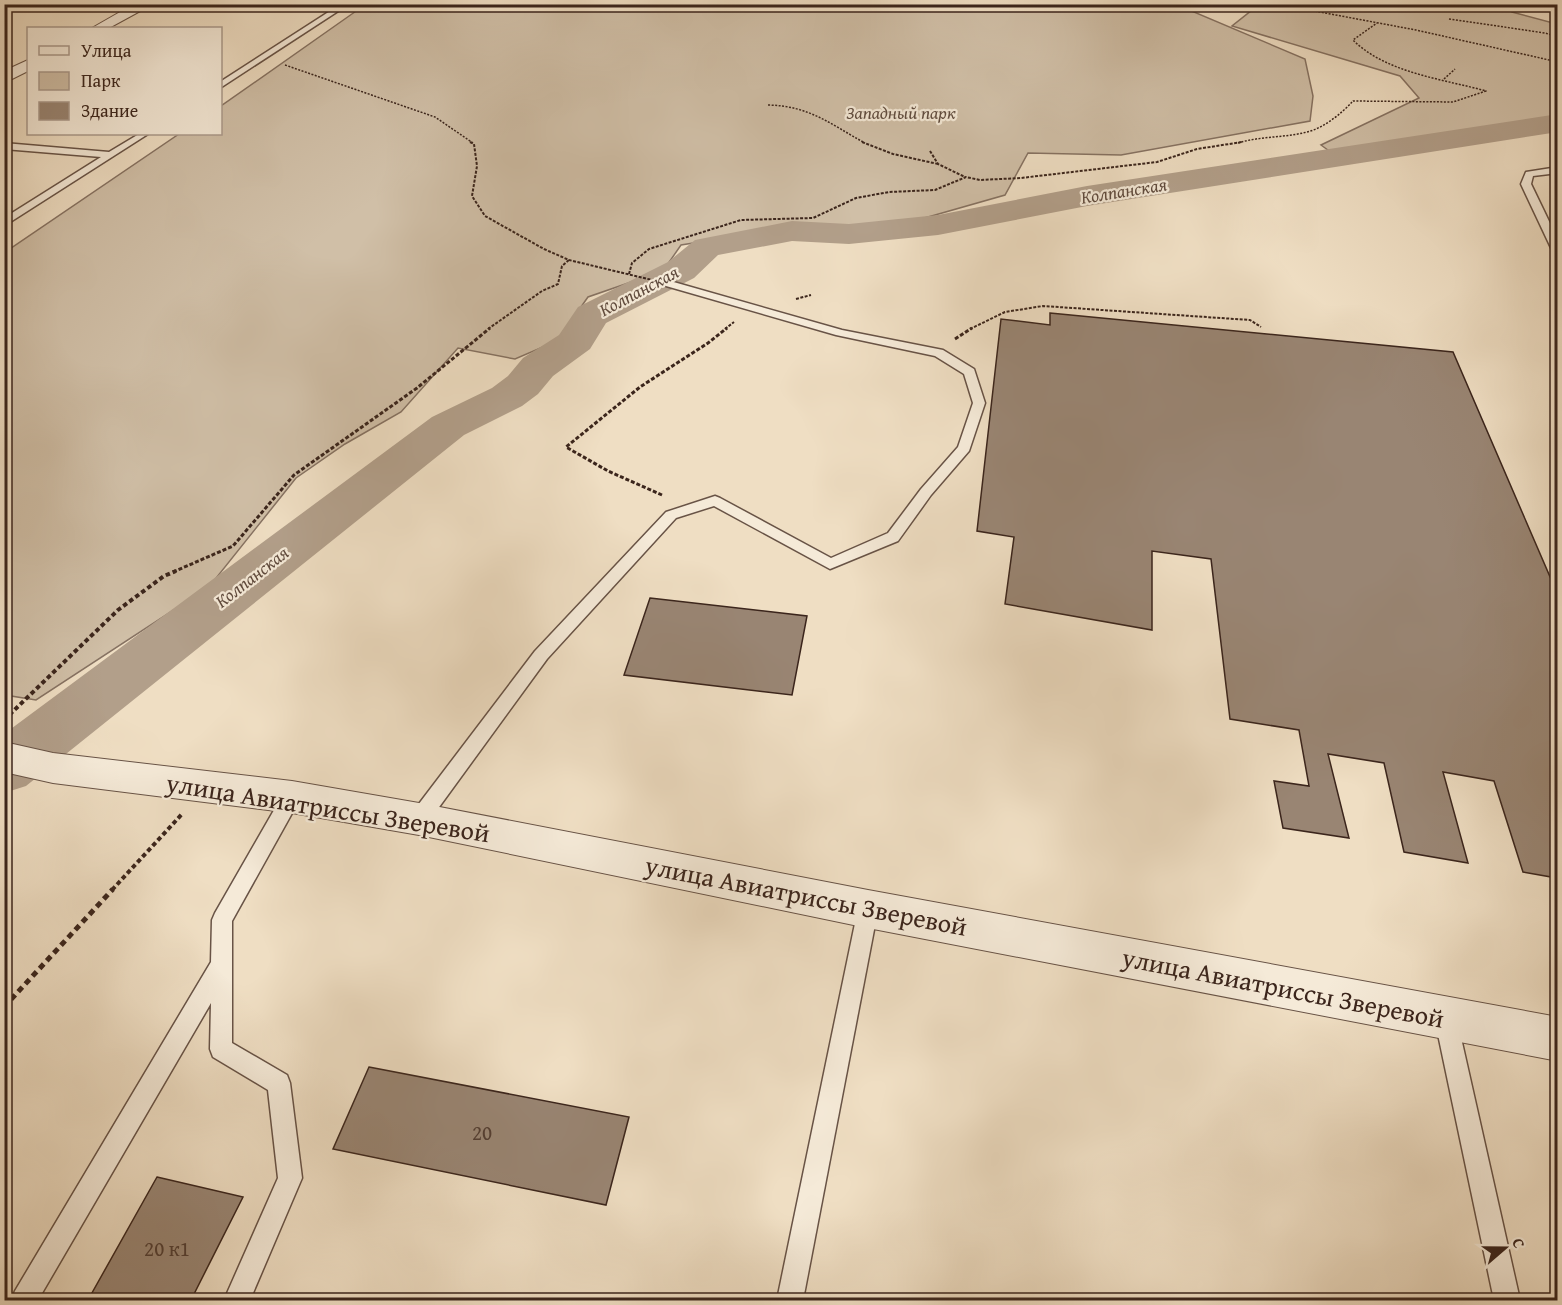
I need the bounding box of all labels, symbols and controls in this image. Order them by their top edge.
legend [27,27,222,135]
text: Улица [81,37,132,64]
text: Парк [81,67,121,94]
text: Здание [81,97,138,124]
park label: Западный парк [846,99,956,126]
water label: Колпанская [1079,170,1169,211]
water label: Колпанская [594,258,684,323]
water label: Колпанская [209,539,294,614]
street label: улица Авиатриссы Зверевой [162,762,493,852]
street label: улица Авиатриссы Зверевой [641,845,970,946]
street label: улица Авиатриссы Зверевой [1118,937,1447,1038]
house number: 20 [472,1117,492,1148]
north arrow [1475,1218,1535,1278]
house number: 20 к1 [144,1233,190,1264]
text: С [1506,1235,1532,1251]

